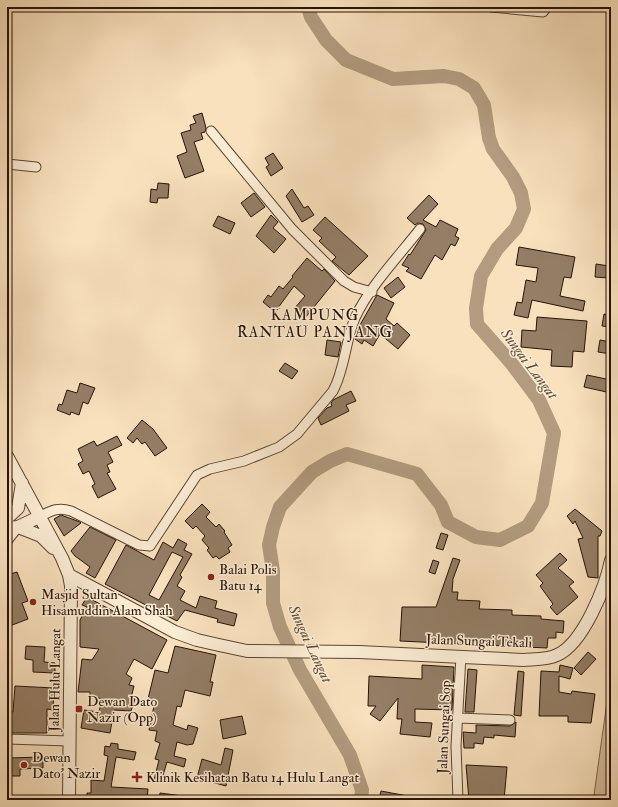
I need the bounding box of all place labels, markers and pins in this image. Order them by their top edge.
place label: Balai Polis Batu 14 [219,561,277,594]
marker: Balai Polis Batu 14 [206,572,216,582]
place label: Masjid Sultan Hisamuddin Alam Shah [41,586,173,619]
marker: Masjid Sultan Hisamuddin Alam Shah [28,597,38,607]
place label: Dewan Dato Nazir (Opp) [87,693,157,727]
marker: Dewan Dato Nazir (Opp) [74,704,84,714]
place label: Dewan Dato' Nazir [32,749,101,782]
marker: Dewan Dato' Nazir [19,760,29,770]
place label: Klinik Kesihatan Batu 14 Hulu Langat [146,769,359,786]
marker: Klinik Kesihatan Batu 14 Hulu Langat [131,771,143,783]

